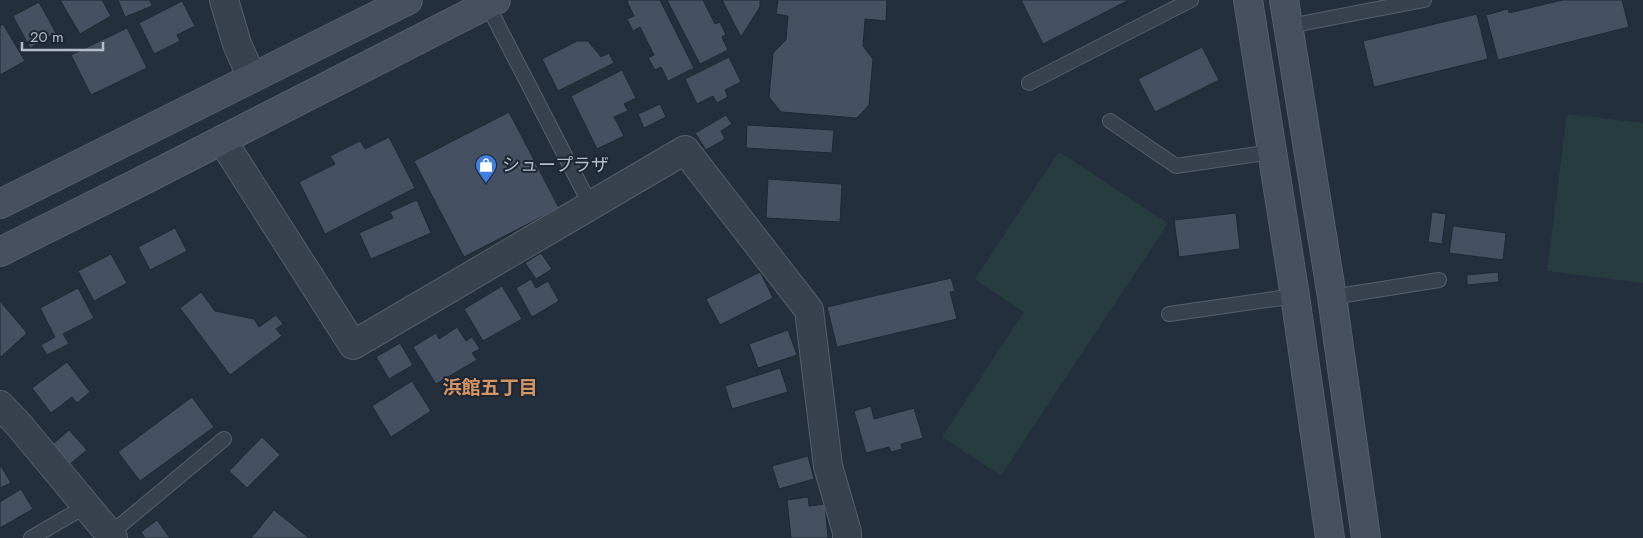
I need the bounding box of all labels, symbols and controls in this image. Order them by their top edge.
scale bar [22,20,104,52]
text: 20 m [30,26,64,48]
place label: シュープラザ [502,152,609,178]
shop icon: シュープラザ [474,153,498,184]
district label: 浜館五丁目 [442,374,538,401]

